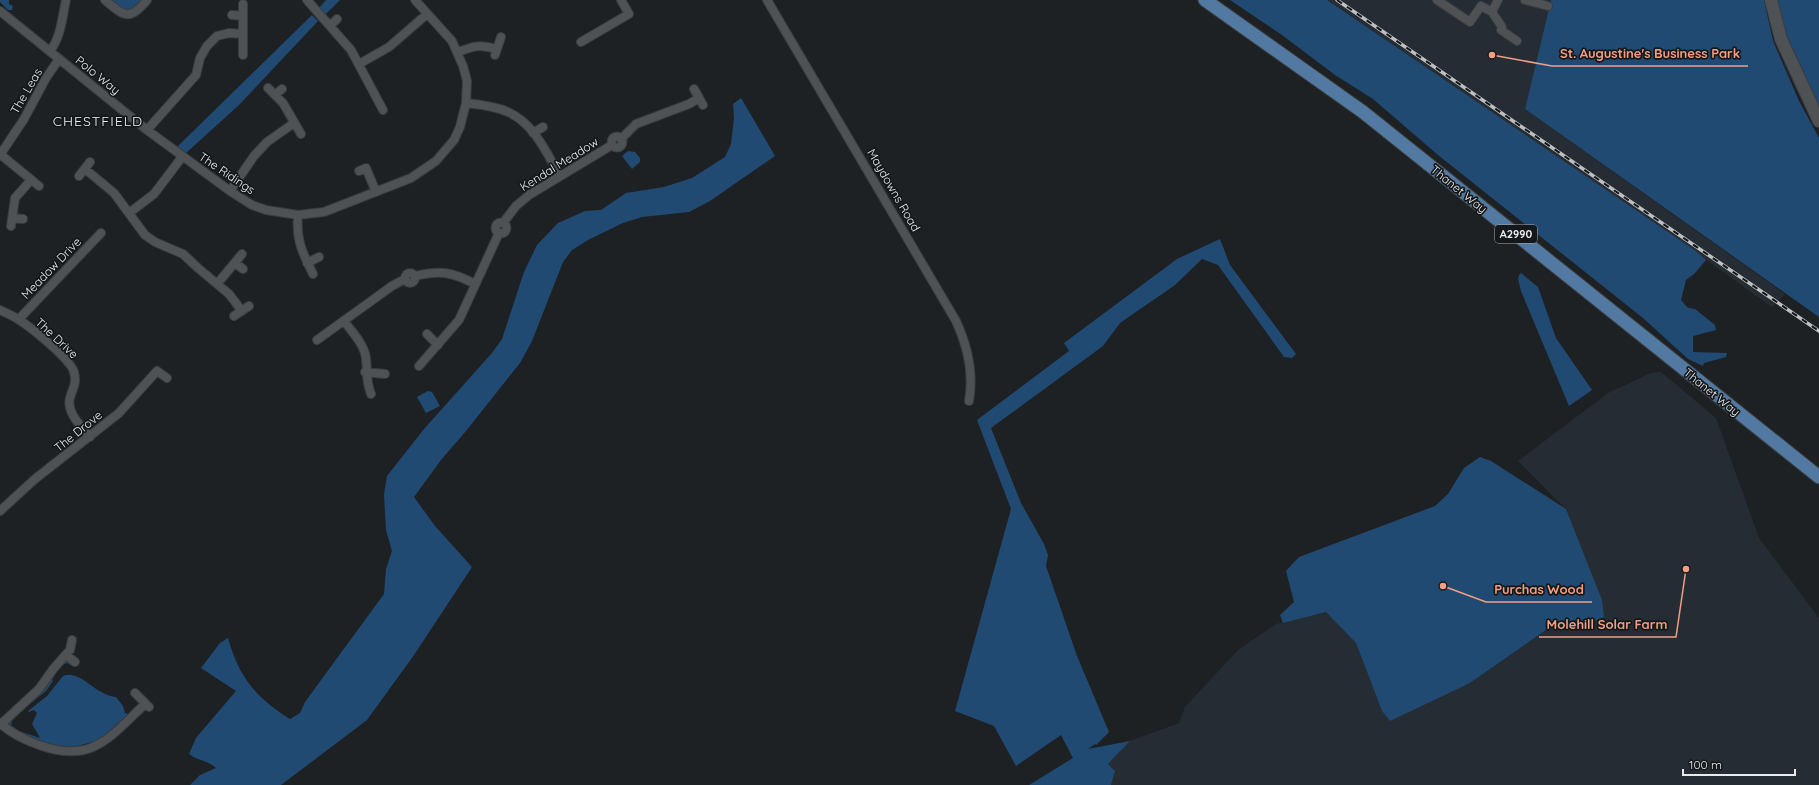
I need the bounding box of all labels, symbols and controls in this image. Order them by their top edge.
callout: St. Augustine's Business Park [1552,41,1748,66]
text: St. Augustine's Business Park [1560,45,1740,61]
street label: Polo Way [73,52,123,98]
street label: The Leas [7,65,45,117]
district label: CHESTFIELD [53,112,143,130]
street label: Kendal Meadow [517,134,601,194]
street label: Maydowns Road [864,146,924,234]
street label: The Ridings [196,149,258,197]
street label: Thanet Way [1428,162,1490,216]
road number: A2990 [1495,225,1537,243]
street label: Meadow Drive [18,234,84,302]
street label: The Drive [32,314,82,362]
street label: Thanet Way [1681,365,1743,419]
street label: The Drove [51,407,105,455]
callout: Purchas Wood [1486,577,1592,602]
text: Purchas Wood [1494,581,1584,597]
callout: Molehill Solar Farm [1539,612,1676,637]
text: Molehill Solar Farm [1547,616,1667,632]
scale bar [1683,751,1795,777]
text: 100 m [1689,757,1722,772]

